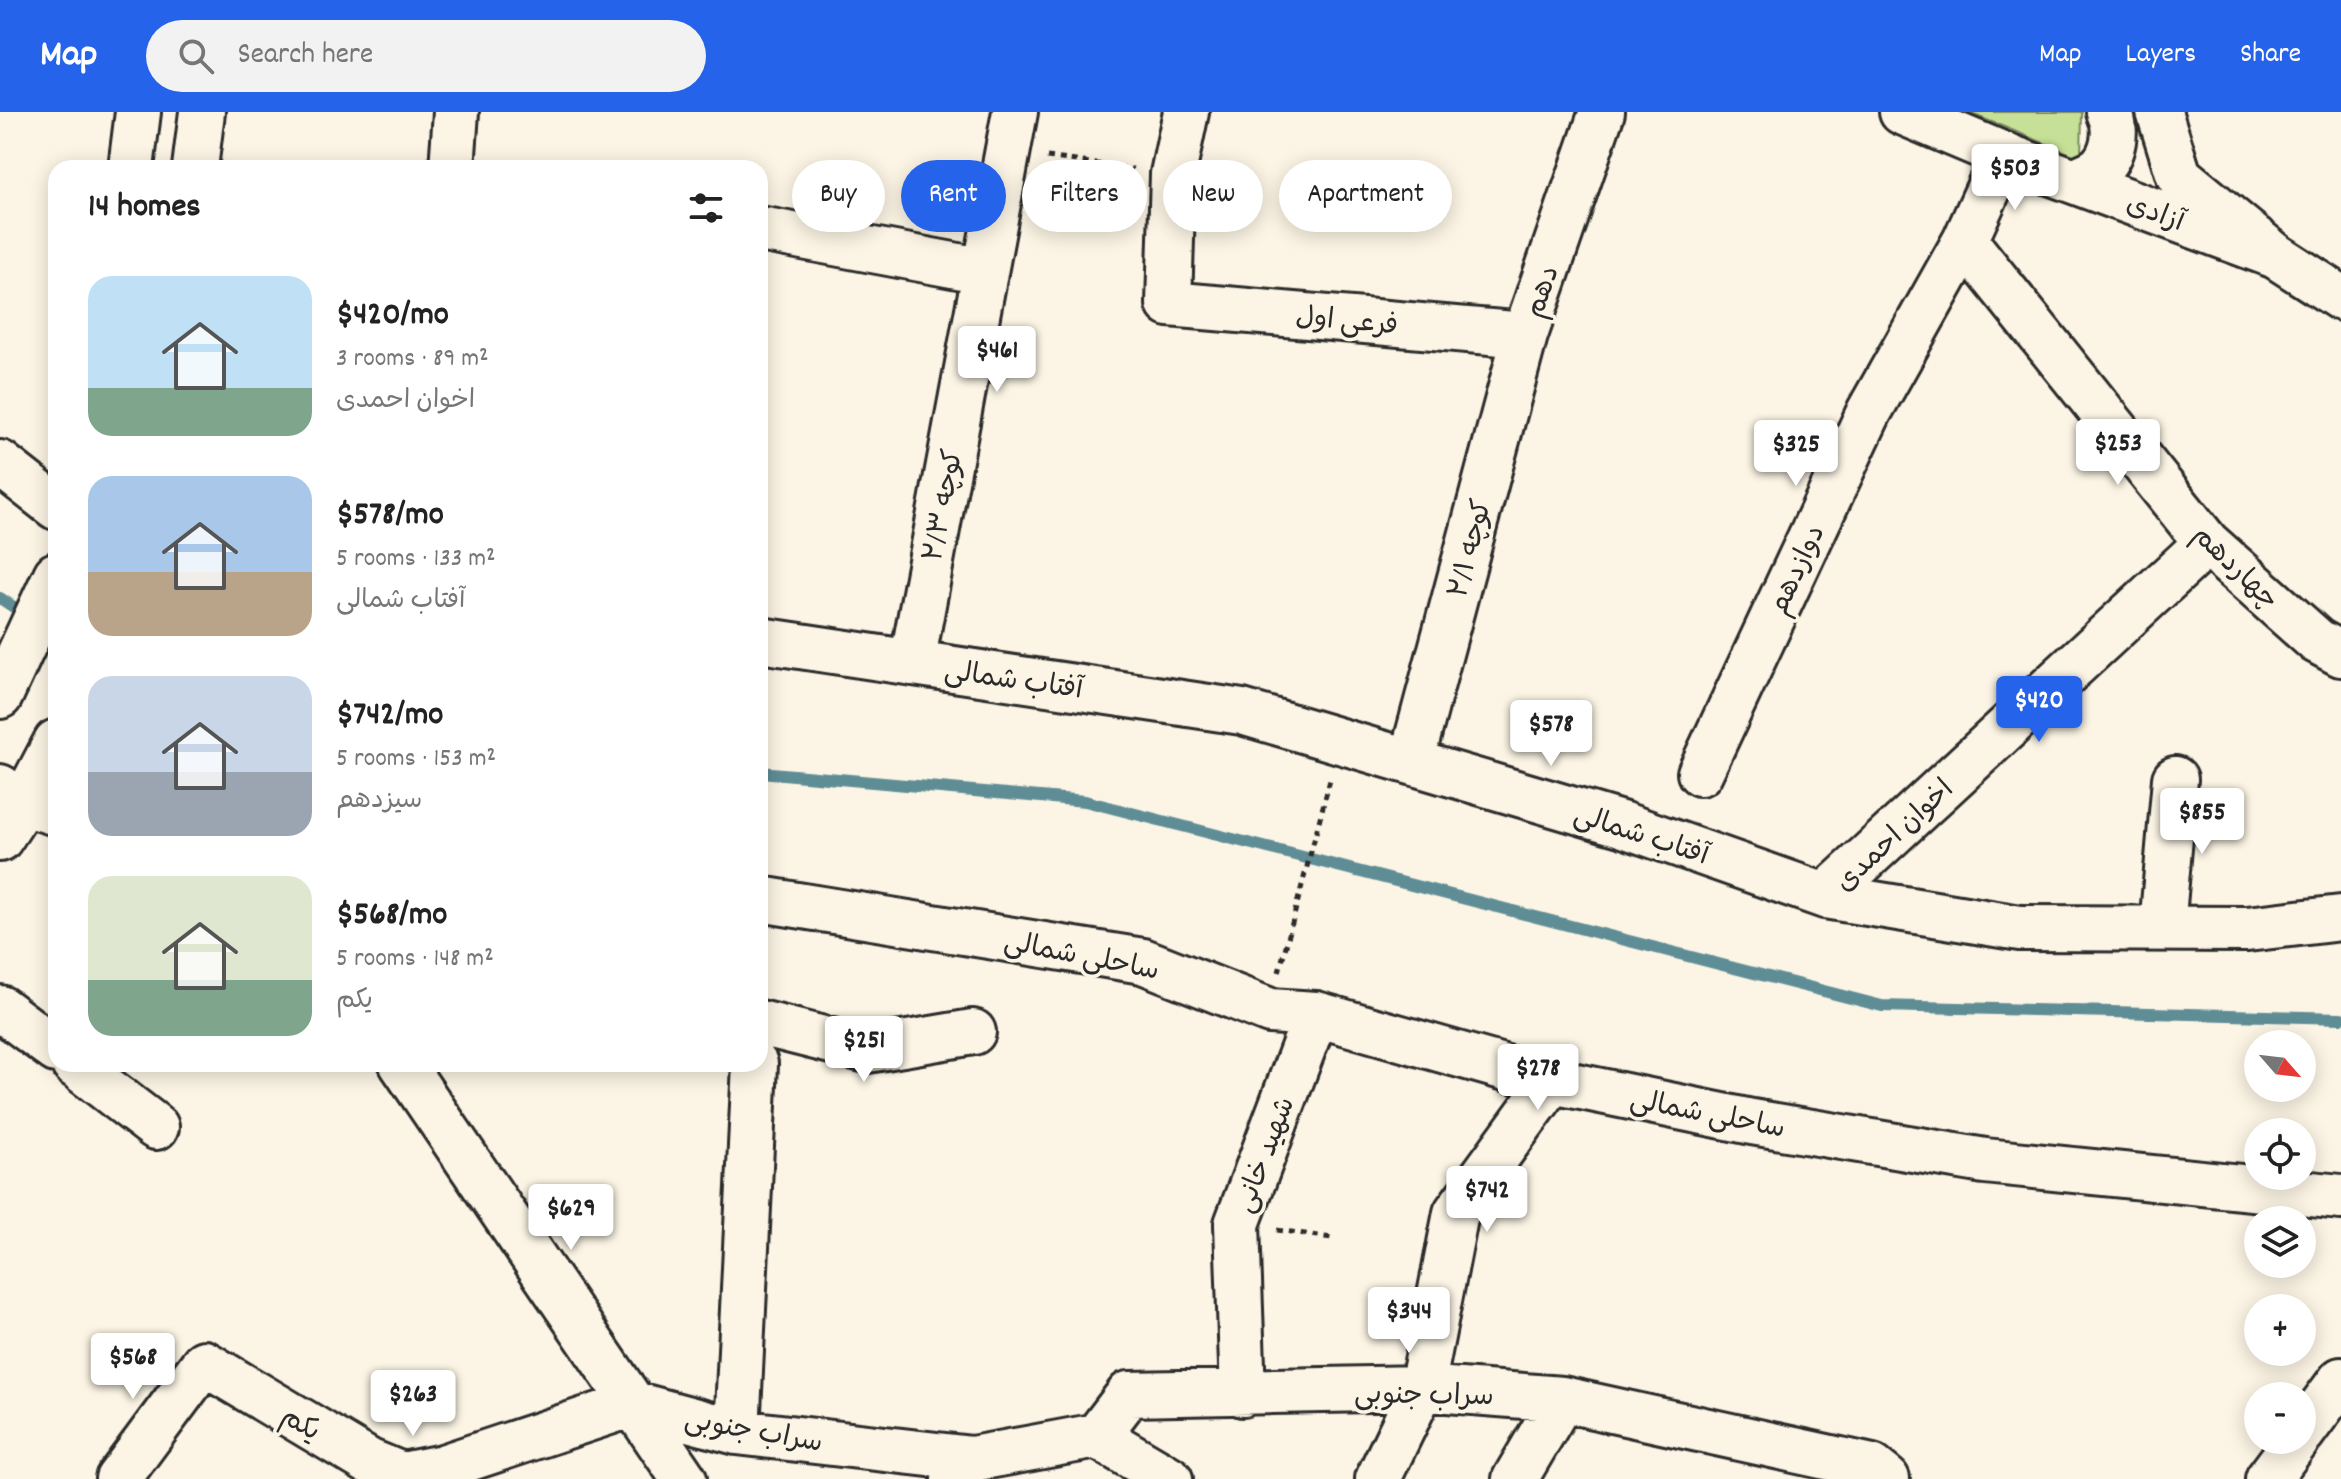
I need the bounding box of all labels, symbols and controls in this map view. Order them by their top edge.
search box [146,20,706,92]
text: Map [40,29,98,84]
icon: search [174,34,218,78]
text: Search here [238,35,373,78]
text: Map [2039,36,2082,76]
text: Layers [2126,36,2196,76]
text: Share [2240,36,2301,76]
pin: $503 [1968,144,2062,212]
text: $503 [1990,151,2040,188]
chip: Buy [792,160,885,232]
chip: Rent [901,160,1006,232]
chip: Filters [1022,160,1147,232]
chip: New [1163,160,1263,232]
chip: Apartment [1279,160,1452,232]
text: 14 homes [88,184,201,233]
icon: filters [684,186,728,230]
street label: آزادی [2120,187,2190,245]
street label: دهم [1517,261,1572,324]
text: $420/mo [336,292,449,341]
street label: فرعی اول [1294,300,1400,348]
icon: home [152,308,248,404]
pin: $461 [950,326,1044,394]
text: $461 [976,333,1018,370]
text: 3 rooms · 89 m² [336,341,489,378]
text: اخوان احمدی [336,383,475,420]
pin: $253 [2071,419,2165,487]
pin: $325 [1749,420,1843,488]
text: $253 [2094,426,2142,463]
text: $325 [1772,427,1820,464]
street label: کوچه ۲/۳ [915,447,976,565]
text: $578/mo [336,492,444,541]
street label: کوچه ۲/۱ [1440,496,1505,603]
icon: home [152,508,248,604]
street label: چهاردهم [2181,518,2286,621]
street label: دوازدهم [1761,519,1838,623]
text: 5 rooms · 133 m² [336,541,496,578]
text: آفتاب شمالی [336,583,466,620]
street label: آفتاب شمالی [941,653,1086,713]
pin: $420 [1992,676,2086,744]
text: $420 [2014,683,2064,720]
text: $742/mo [336,692,443,741]
pin: $578 [1504,700,1598,768]
text: $578 [1528,707,1574,744]
icon: home [152,708,248,804]
text: 5 rooms · 153 m² [336,741,496,778]
street label: اخوان احمدی [1828,772,1965,903]
text: سیزدهم [336,783,422,820]
pin: $855 [2155,788,2249,856]
text: $855 [2178,795,2226,832]
street label: آفتاب شمالی [1568,797,1714,879]
text: $568/mo [336,892,447,941]
icon: home [152,908,248,1004]
street label: ساحلی شمالی [1000,924,1162,994]
text: 5 rooms · 148 m² [336,941,494,978]
text: یکم [336,983,373,1020]
pin: $251 [817,1016,911,1084]
text: $251 [843,1023,885,1060]
north arrow [2244,1030,2316,1102]
map controls [2244,1030,2316,1454]
pin: $278 [1491,1044,1585,1112]
text: $278 [1516,1051,1560,1088]
street label: ساحلی شمالی [1626,1082,1788,1152]
street label: شهید خانی [1227,1092,1308,1220]
button: locate [2244,1118,2316,1190]
pin: $742 [1440,1166,1534,1234]
text: $742 [1464,1173,1510,1210]
pin: $629 [524,1184,618,1252]
text: $629 [546,1191,596,1228]
button: layers [2244,1206,2316,1278]
pin: $344 [1362,1287,1456,1355]
text: $344 [1386,1294,1432,1331]
button: + [2244,1294,2316,1366]
pin: $568 [86,1333,180,1401]
text: $568 [109,1340,157,1377]
pin: $263 [366,1370,460,1438]
text: $263 [389,1377,437,1414]
street label: سراب جنوبی [1354,1377,1494,1419]
button: − [2244,1382,2316,1454]
street label: یکم [272,1399,327,1454]
street label: سراب جنوبی [681,1402,825,1466]

